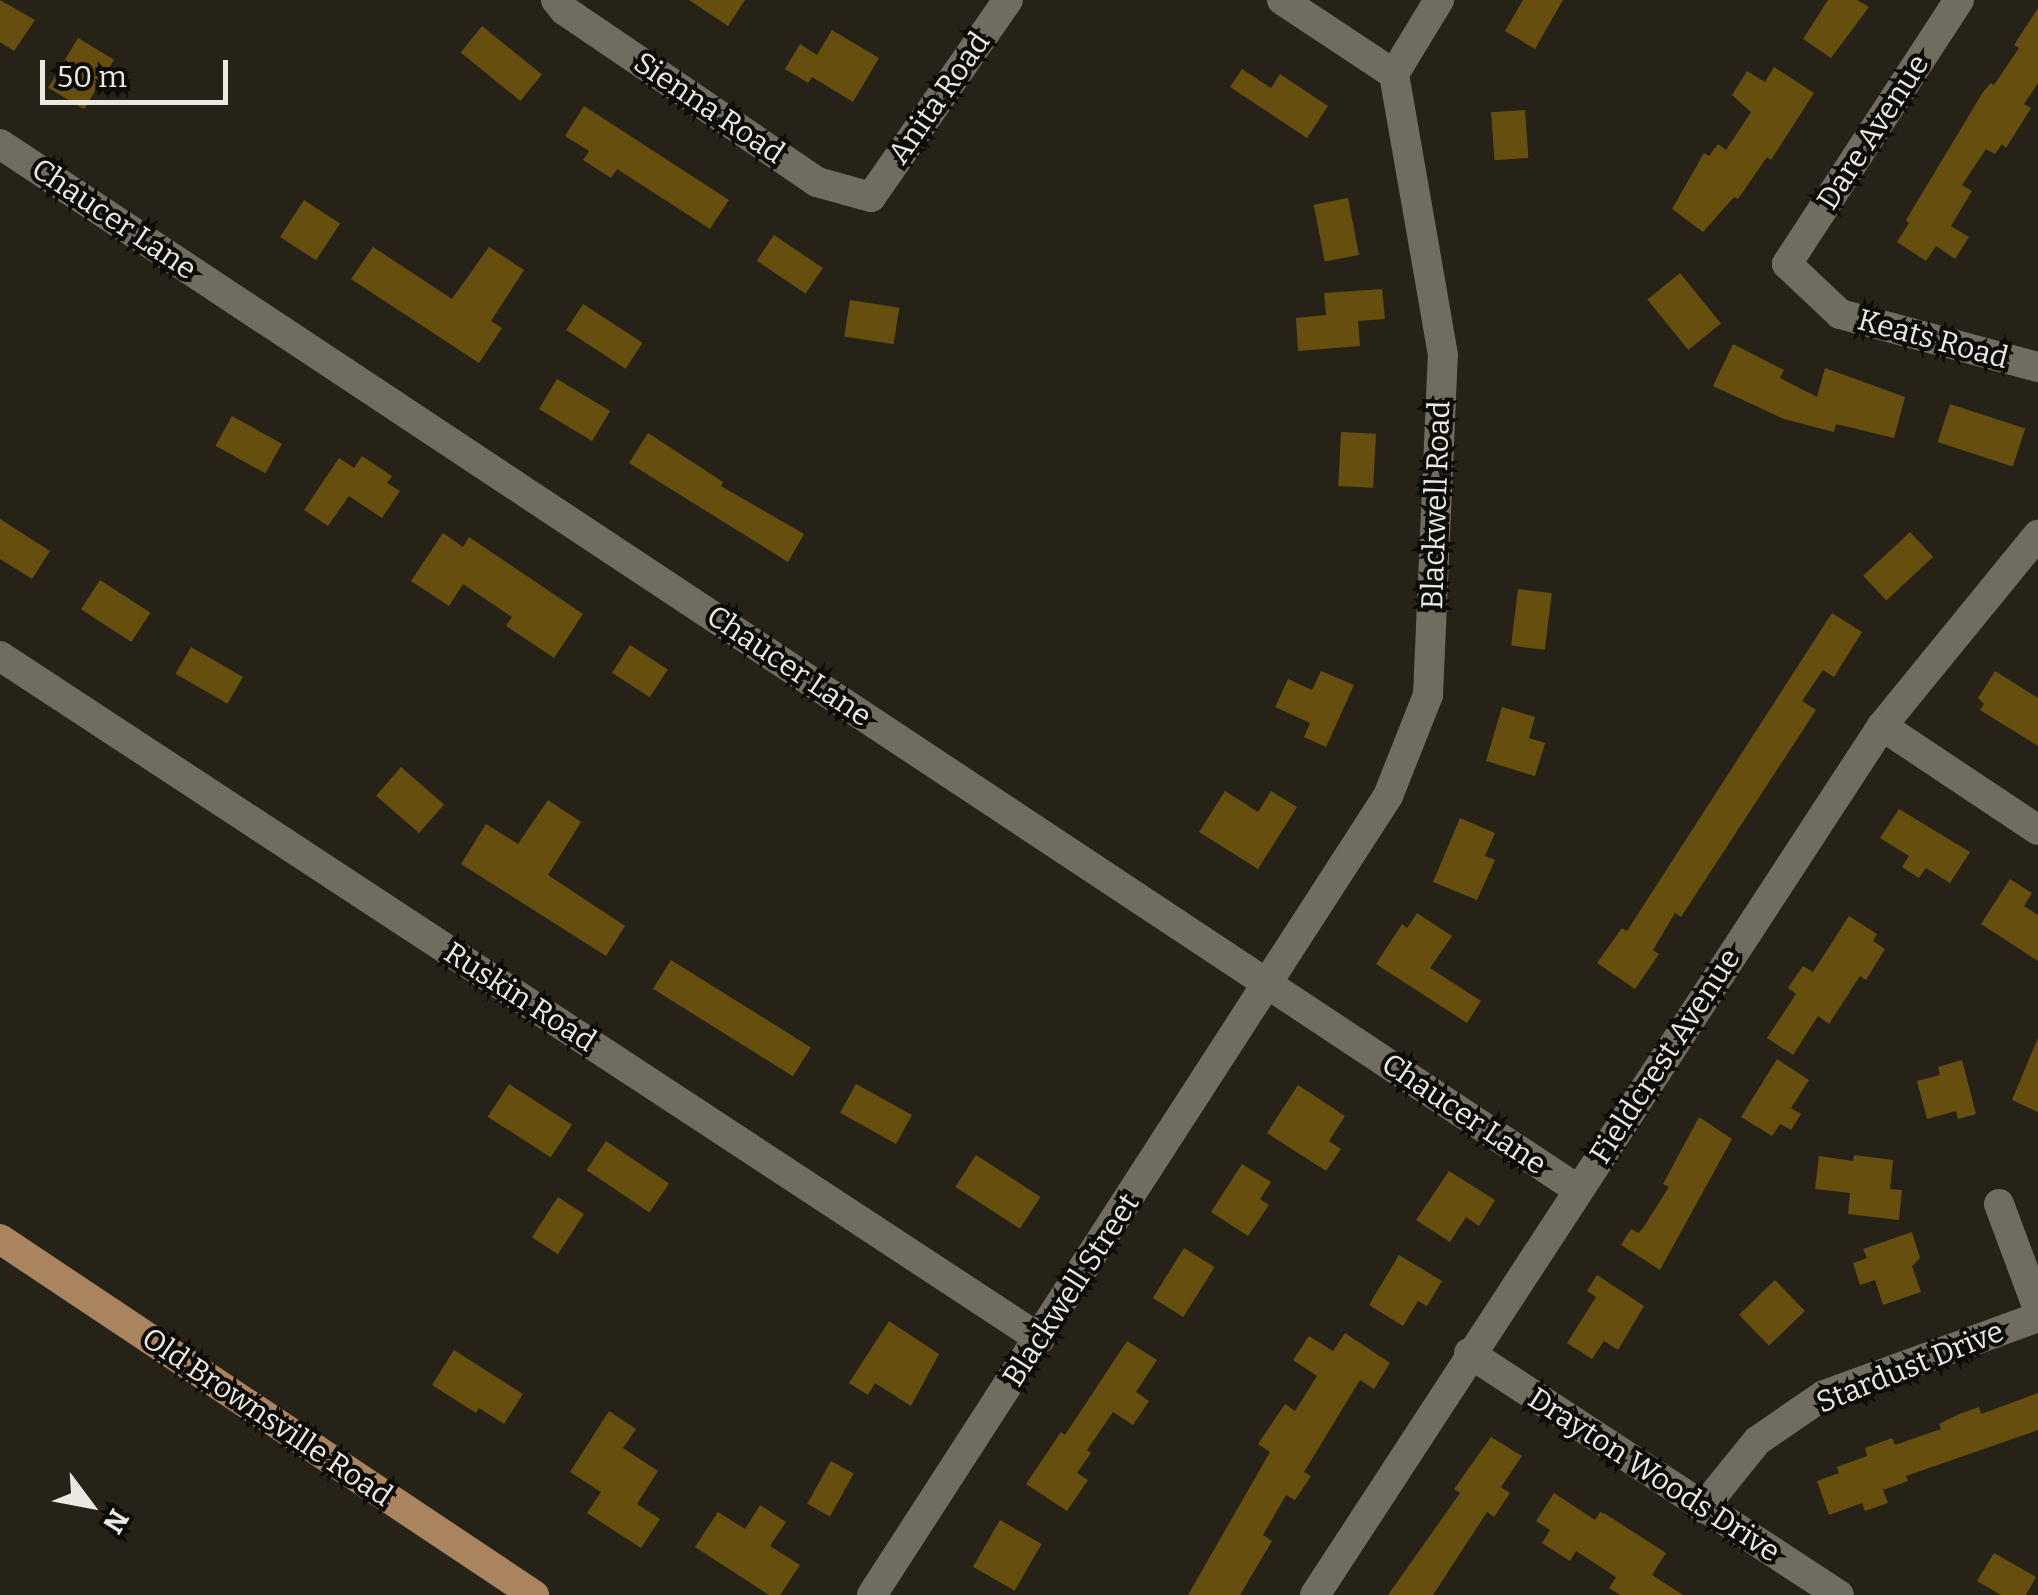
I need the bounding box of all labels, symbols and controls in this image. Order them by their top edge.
street label: Anita Road [881,25,997,171]
scale bar [45,40,232,102]
street label: Sienna Road [627,45,791,171]
street label: Dare Avenue [1810,48,1936,216]
text: 50 m [57,59,127,95]
street label: Chaucer Lane [25,151,203,287]
street label: Keats Road [1854,302,2012,376]
street label: Blackwell Road [1414,400,1458,610]
street label: Chaucer Lane [700,598,878,734]
street label: Ruskin Road [438,935,602,1059]
street label: Fieldcrest Avenue [1582,942,1748,1170]
street label: Chaucer Lane [1375,1046,1553,1182]
street label: Blackwell Street [995,1187,1147,1393]
street label: Stardust Drive [1811,1313,2009,1421]
street label: Old Brownsville Road [135,1320,399,1514]
street label: Drayton Woods Drive [1521,1380,1787,1570]
north arrow [40,1455,140,1555]
text: N [96,1503,136,1539]

